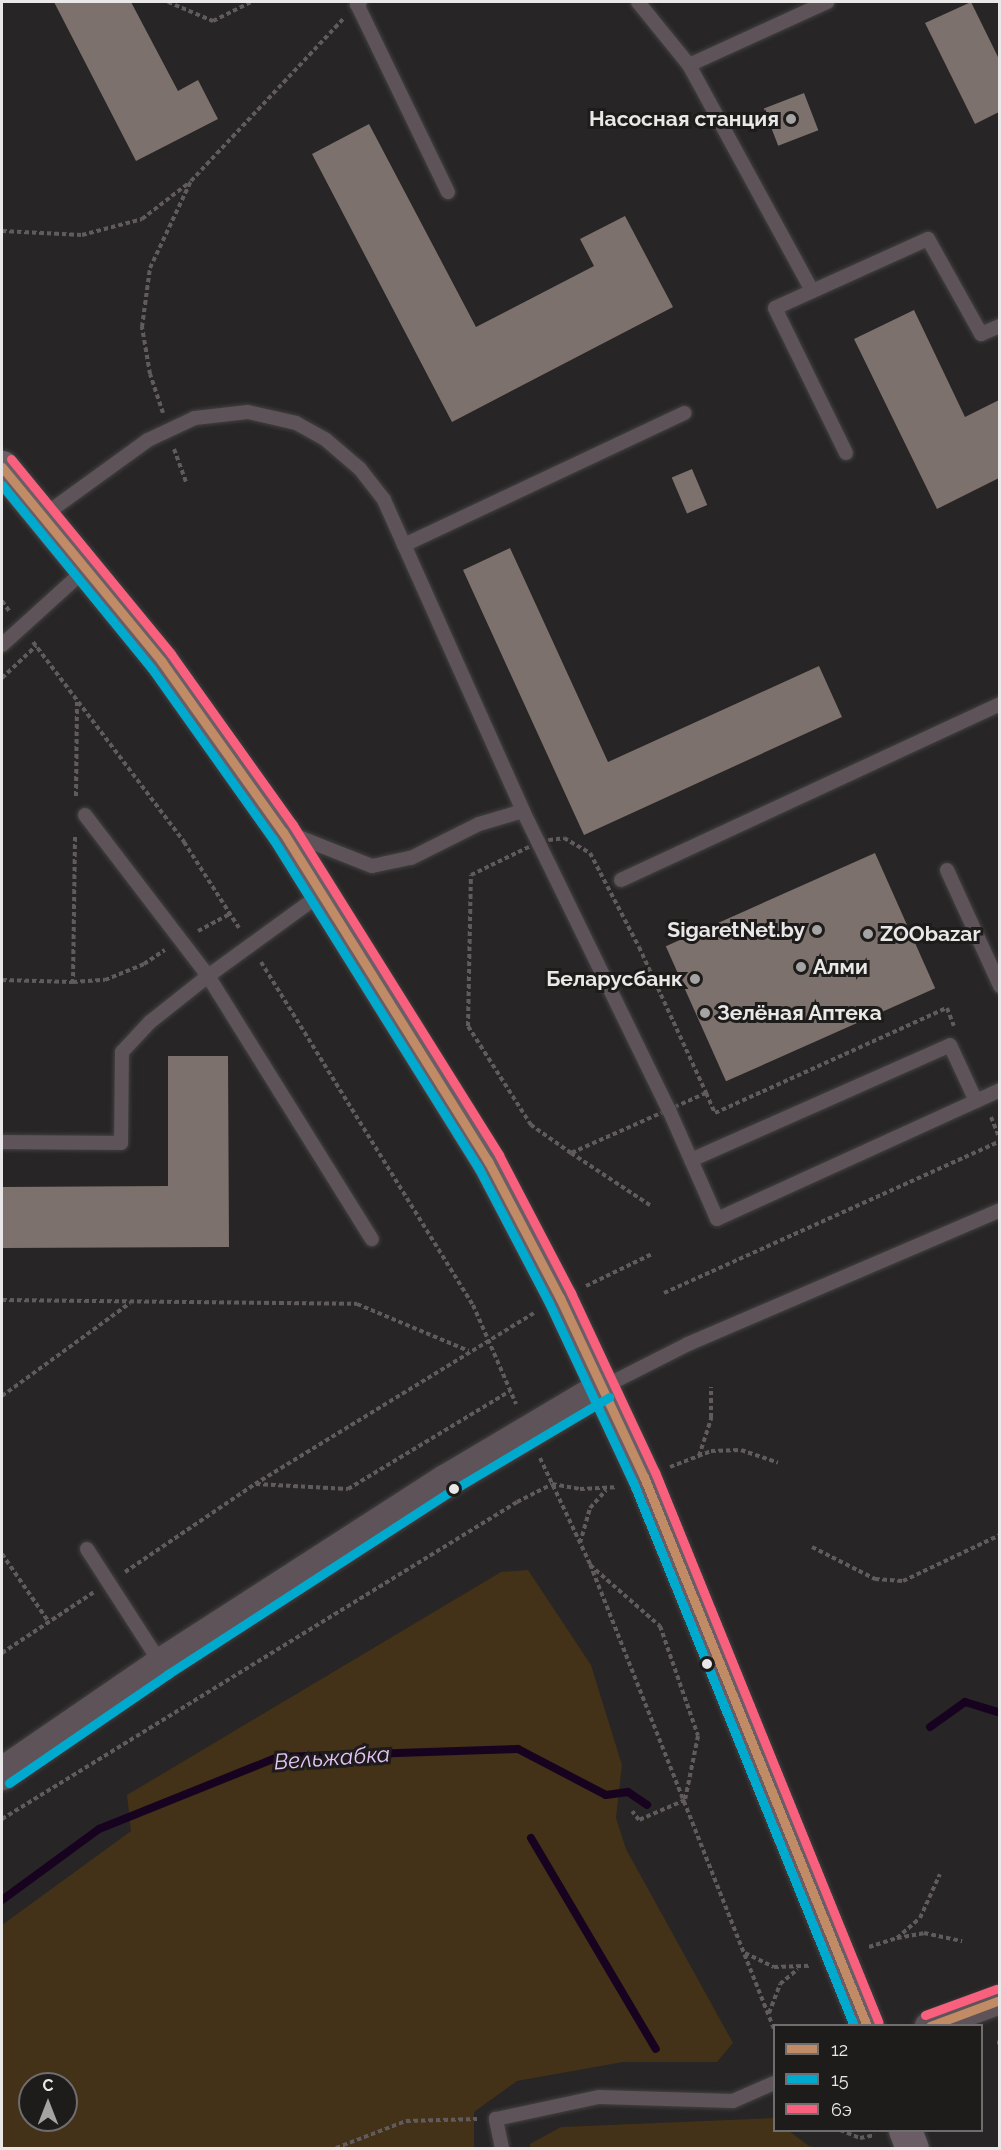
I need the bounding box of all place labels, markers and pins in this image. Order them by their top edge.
place label: Насосная станция [589,106,779,132]
marker: Насосная станция [784,112,798,126]
place label: SigaretNet.by [667,917,805,943]
place label: ZOObazar [880,921,981,947]
marker: SigaretNet.by [810,923,824,937]
marker: ZOObazar [861,927,875,941]
place label: Алми [813,954,868,980]
marker: Алми [794,960,808,974]
place label: Беларусбанк [546,966,683,992]
marker: Беларусбанк [688,972,702,986]
place label: Зелёная Аптека [717,1000,882,1026]
marker: Зелёная Аптека [698,1006,712,1020]
unlabelled marker [448,1483,460,1495]
unlabelled marker [701,1658,713,1670]

